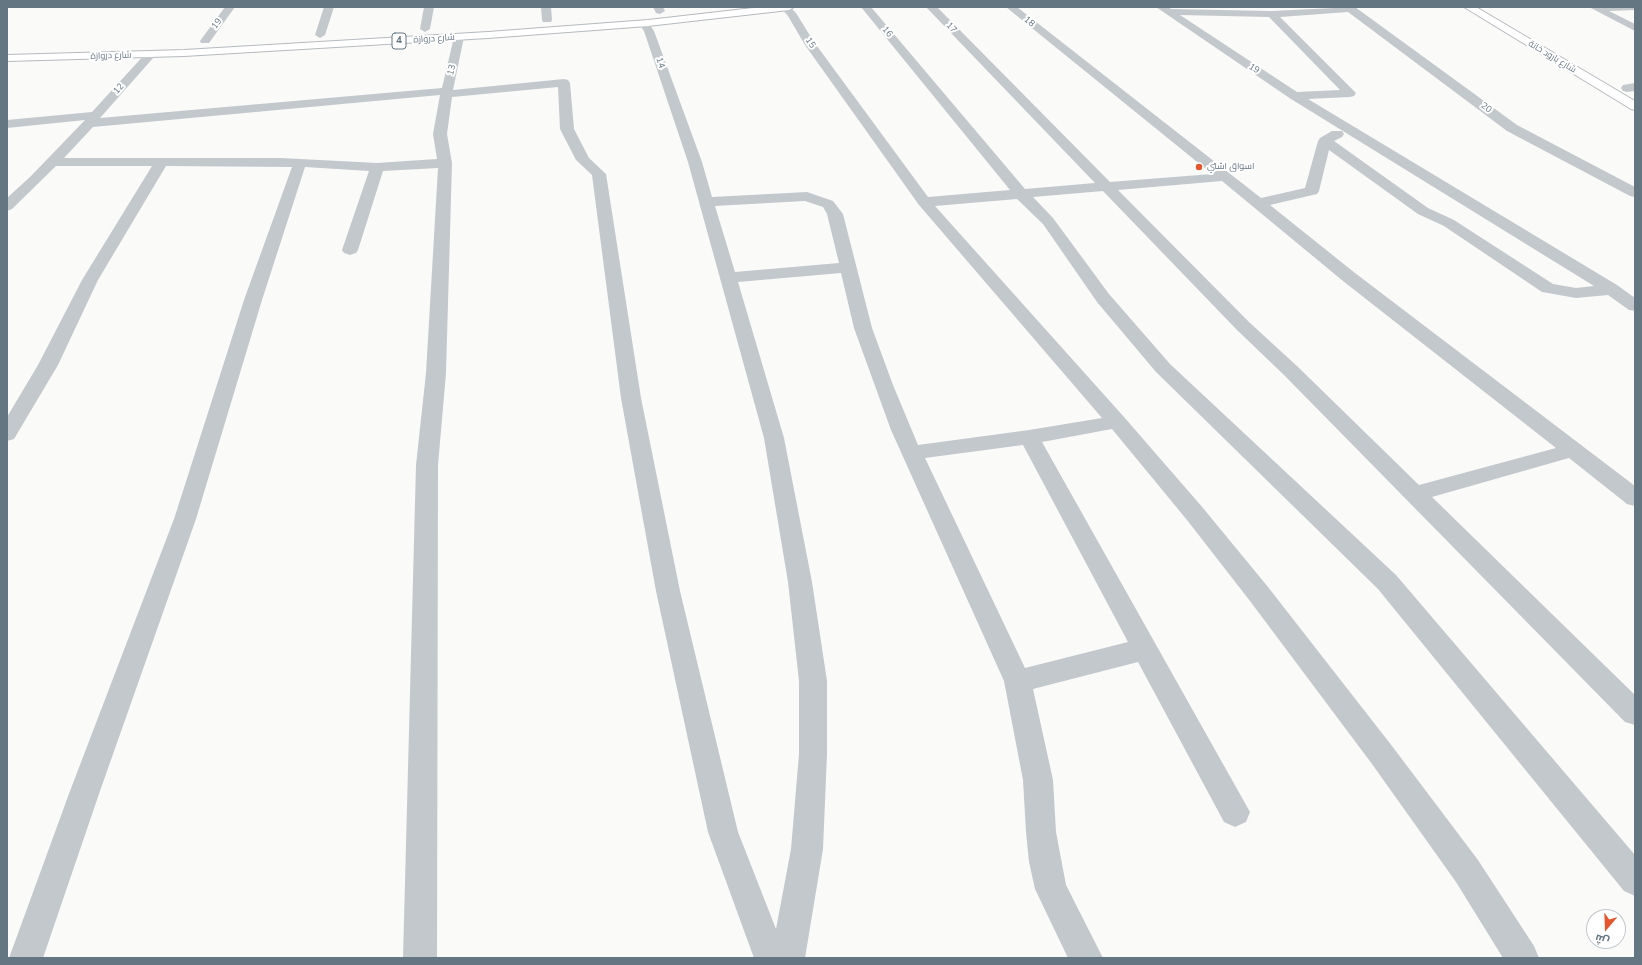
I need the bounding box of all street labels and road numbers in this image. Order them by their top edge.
street label: 18 [1021,14,1037,30]
street label: 19 [209,16,225,32]
street label: 17 [943,20,959,36]
street label: 16 [879,24,895,40]
street label: شارع دروازة [413,32,455,46]
road number: 4 [392,33,406,49]
street label: 15 [803,36,817,50]
street label: شارع بارود خانة [1526,38,1578,76]
street label: شارع دروازة [90,50,132,62]
street label: 14 [653,56,667,70]
street label: 19 [1247,62,1261,76]
street label: 13 [445,63,459,77]
street label: 12 [111,81,127,97]
street label: 20 [1478,100,1494,116]

